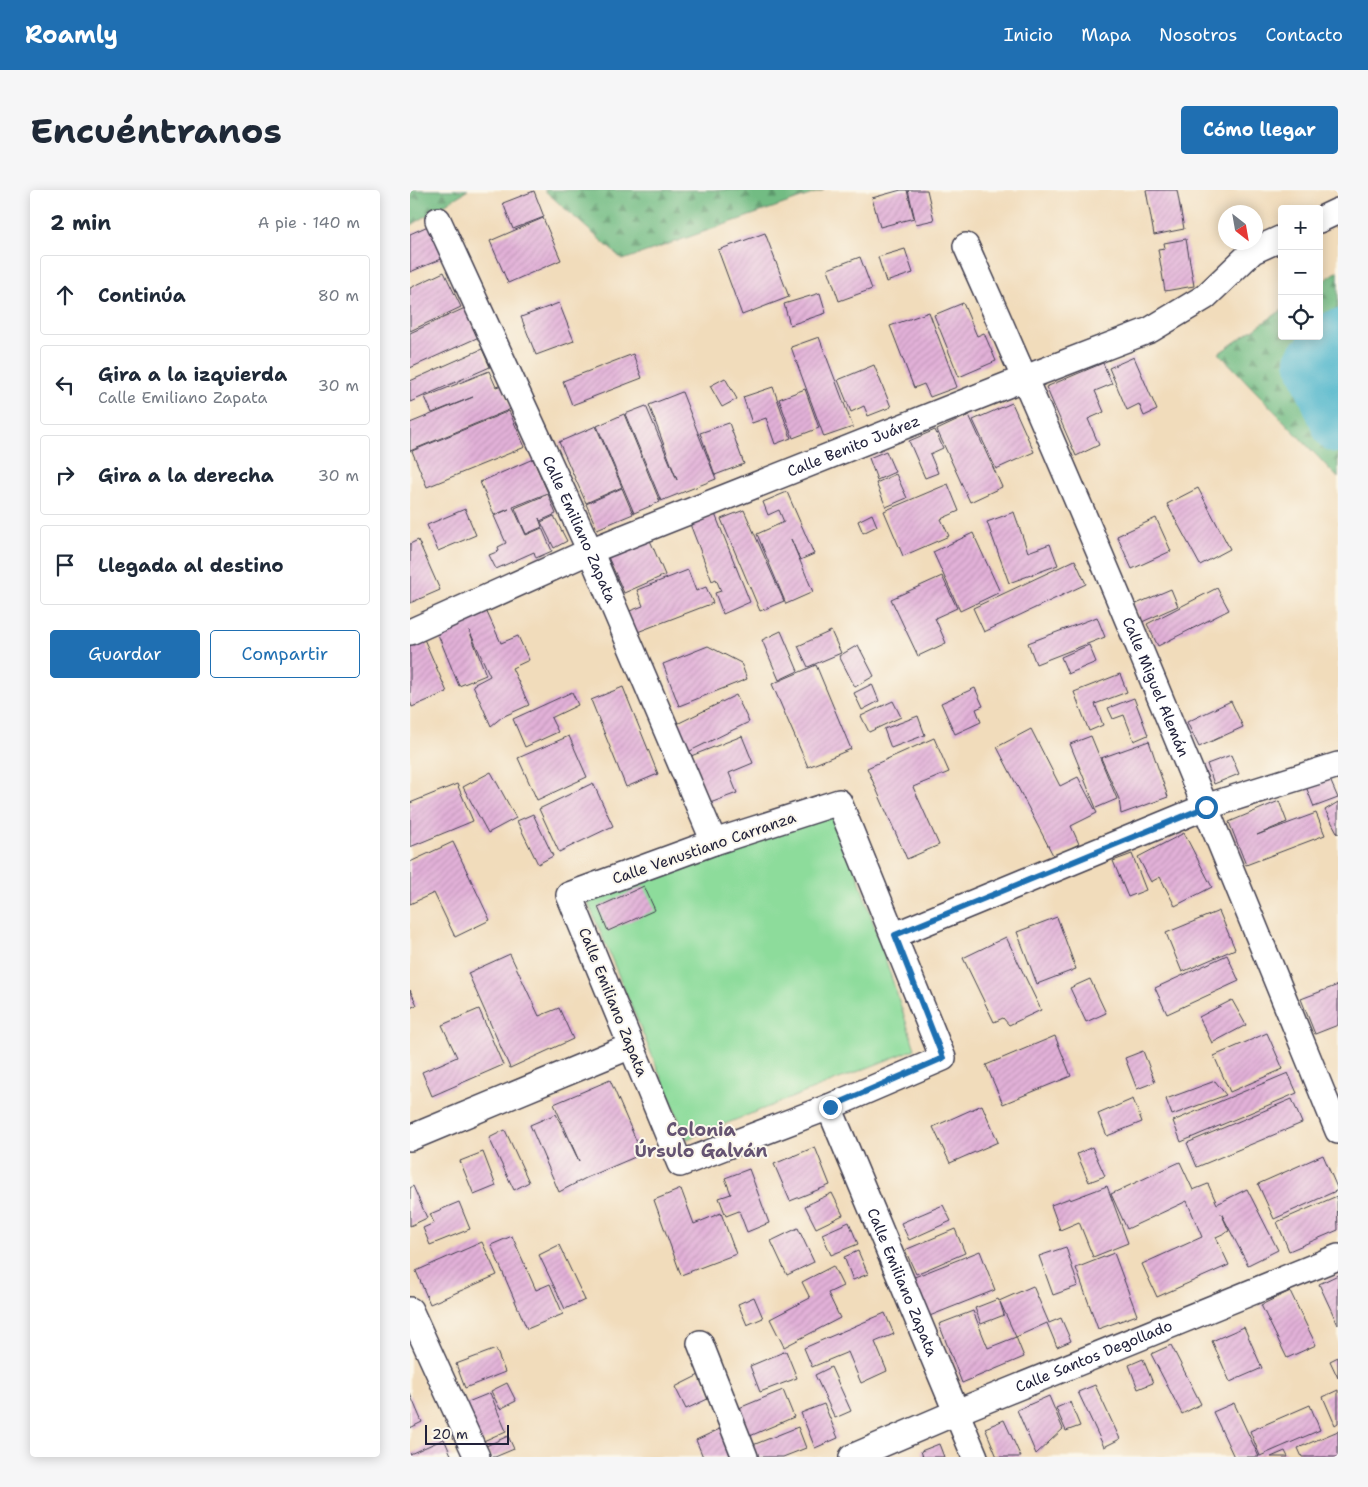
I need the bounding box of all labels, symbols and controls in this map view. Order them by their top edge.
text: Roamly [25,19,118,51]
text: Inicio [1004,23,1053,47]
text: Mapa [1081,23,1131,47]
text: Nosotros [1159,23,1237,47]
text: Contacto [1265,23,1343,47]
button: Cómo llegar [1181,106,1338,154]
text: Encuéntranos [30,107,282,154]
north arrow [1218,205,1263,250]
map controls [1278,205,1323,340]
button: + [1278,205,1323,250]
text: 2 min [50,209,111,237]
text: A pie · 140 m [258,212,360,233]
button: − [1278,250,1323,295]
icon: ahead [51,281,79,309]
text: Continúa [98,283,186,308]
text: 80 m [318,285,359,306]
button: locate [1278,295,1323,340]
text: Gira a la izquierda [98,362,287,387]
icon: left [51,371,79,399]
text: 30 m [318,375,359,396]
text: Calle Emiliano Zapata [98,387,268,408]
street label: Calle Benito Juárez [784,411,923,482]
street label: Calle Emiliano Zapata [538,453,621,606]
icon: right [51,461,79,489]
text: Gira a la derecha [98,463,274,488]
text: 30 m [318,465,359,486]
icon: arrive [51,551,79,579]
text: Llegada al destino [98,553,284,578]
street label: Calle Miguel Alemán [1118,614,1194,760]
button: Guardar [50,630,200,678]
button: Compartir [210,630,360,678]
route start [1195,796,1218,819]
street label: Calle Venustiano Carranza [610,807,799,889]
street label: Calle Emiliano Zapata [574,925,652,1080]
route end [819,1096,842,1119]
district label: Colonia Úrsulo Galván [635,1118,767,1163]
street label: Calle Emiliano Zapata [862,1205,942,1360]
street label: Calle Santos Degollado [1012,1315,1175,1397]
scale bar [425,1422,509,1445]
text: 20 m [432,1425,468,1443]

